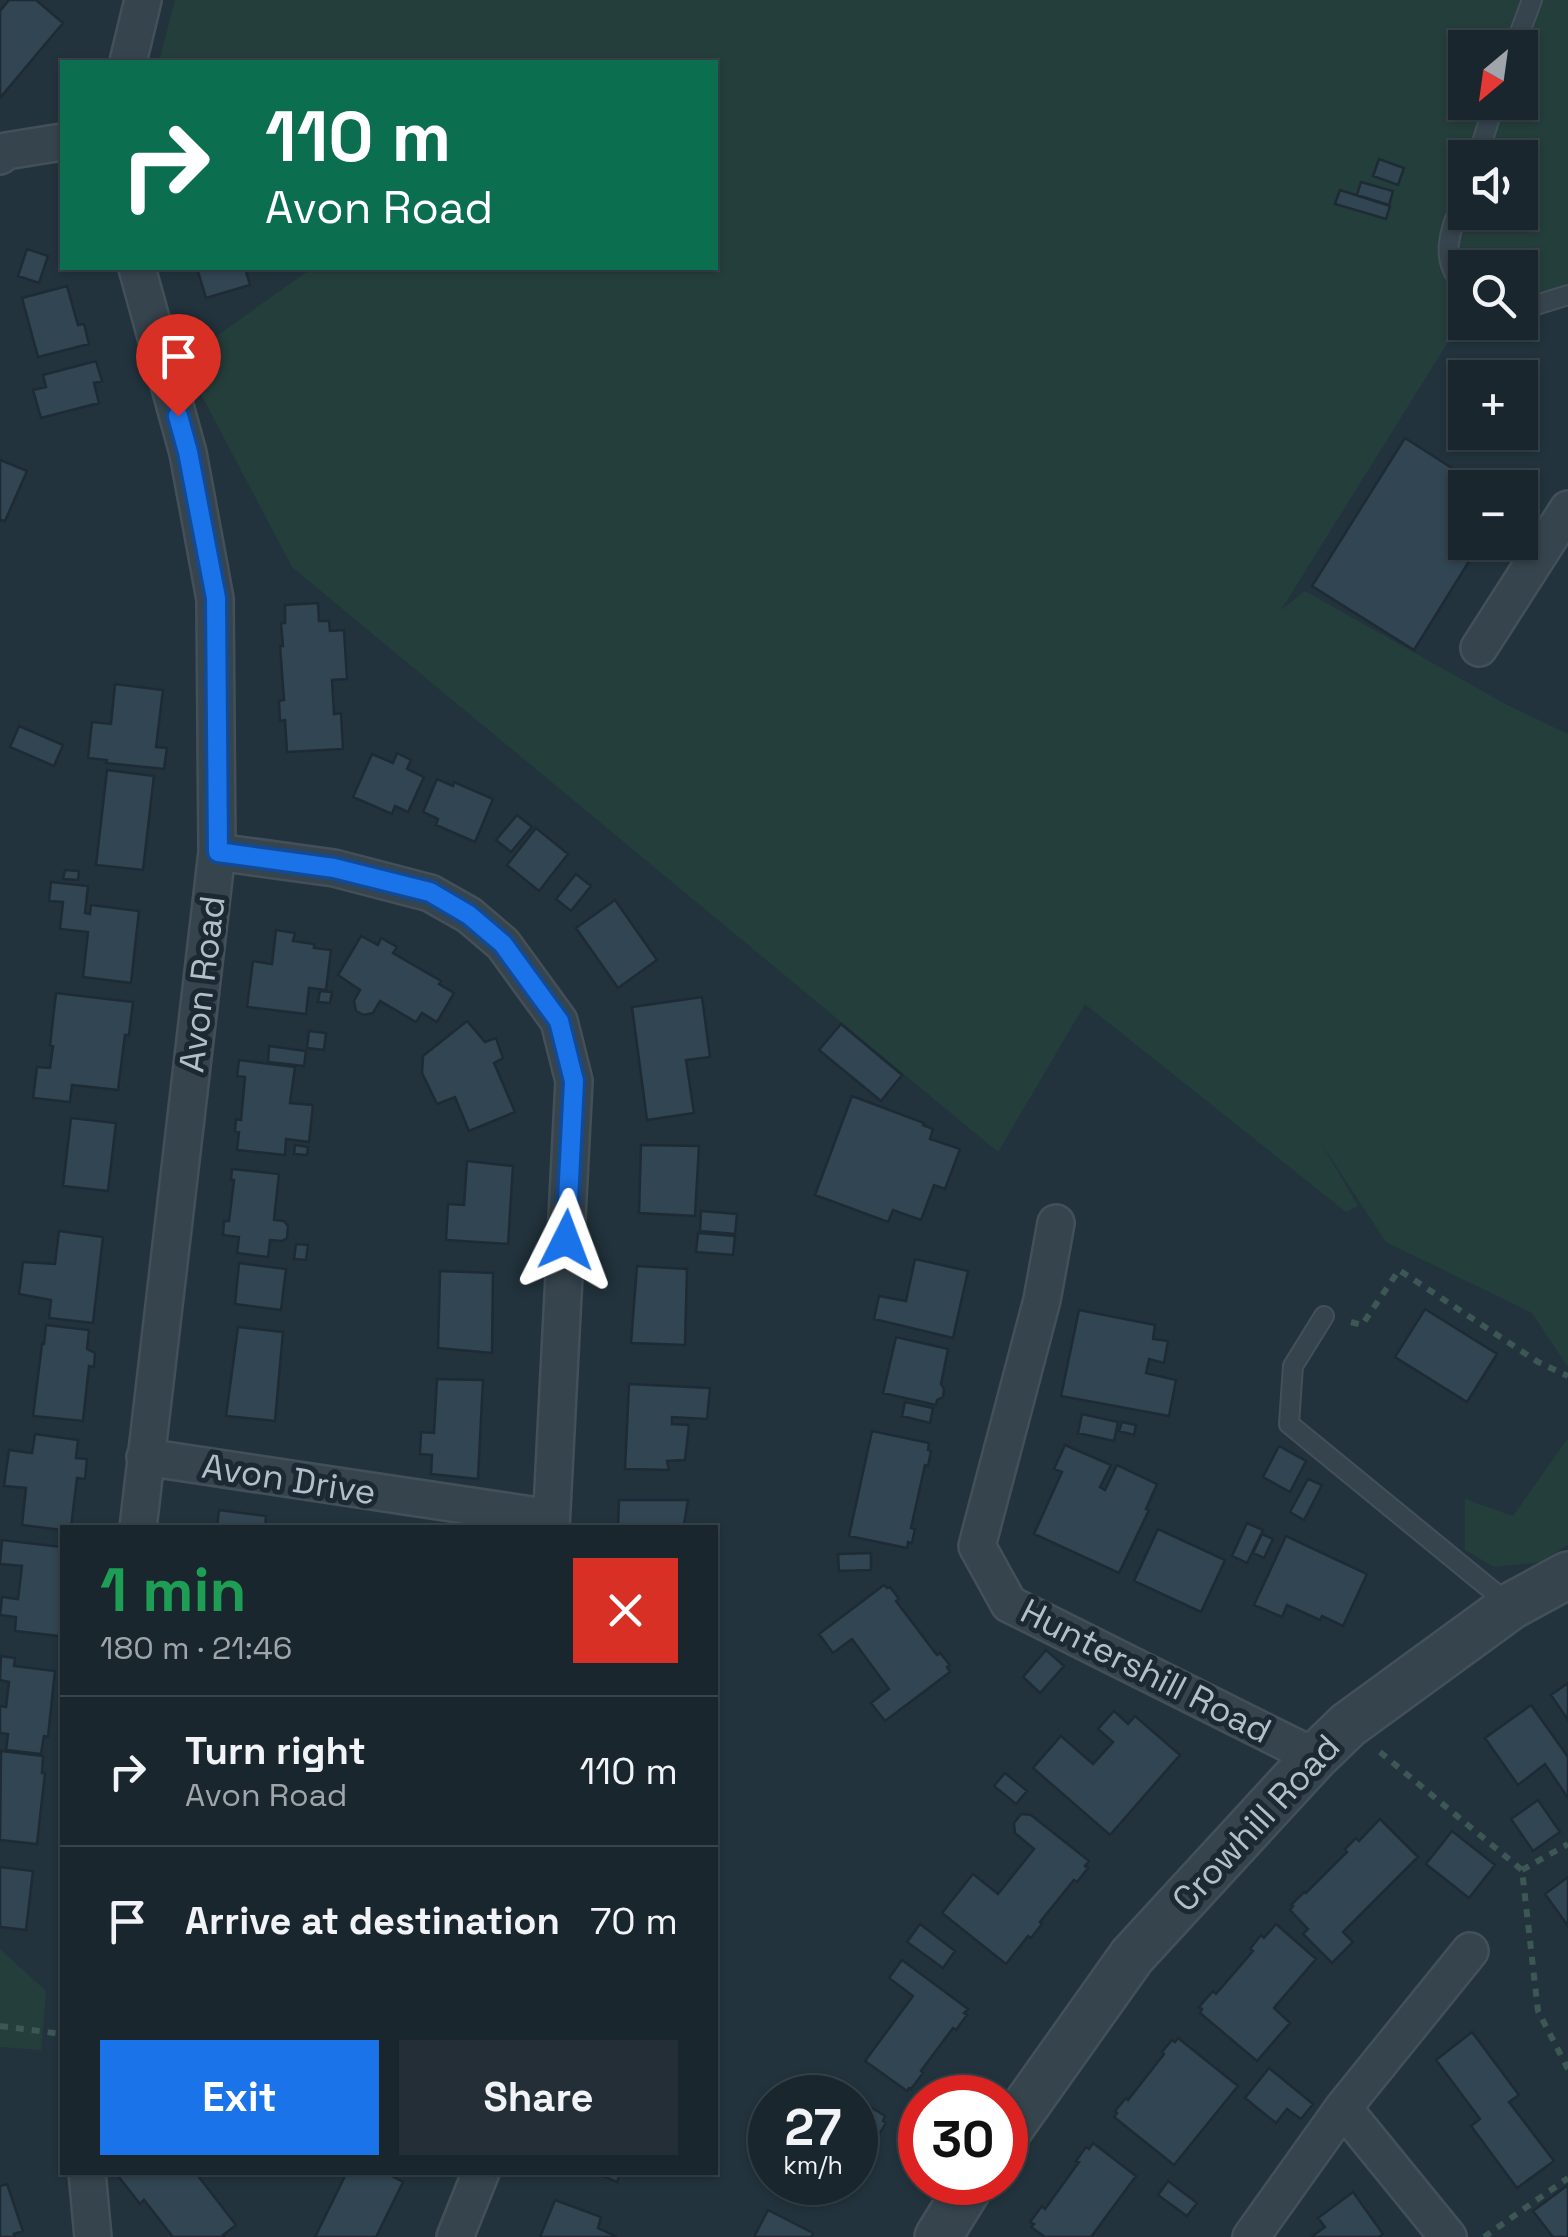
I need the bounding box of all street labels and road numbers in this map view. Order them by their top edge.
street label: Avon Road [169,893,235,1075]
street label: Avon Drive [199,1444,379,1514]
street label: Huntershill Road [1014,1589,1278,1753]
street label: Crowhill Road [1163,1725,1349,1921]

